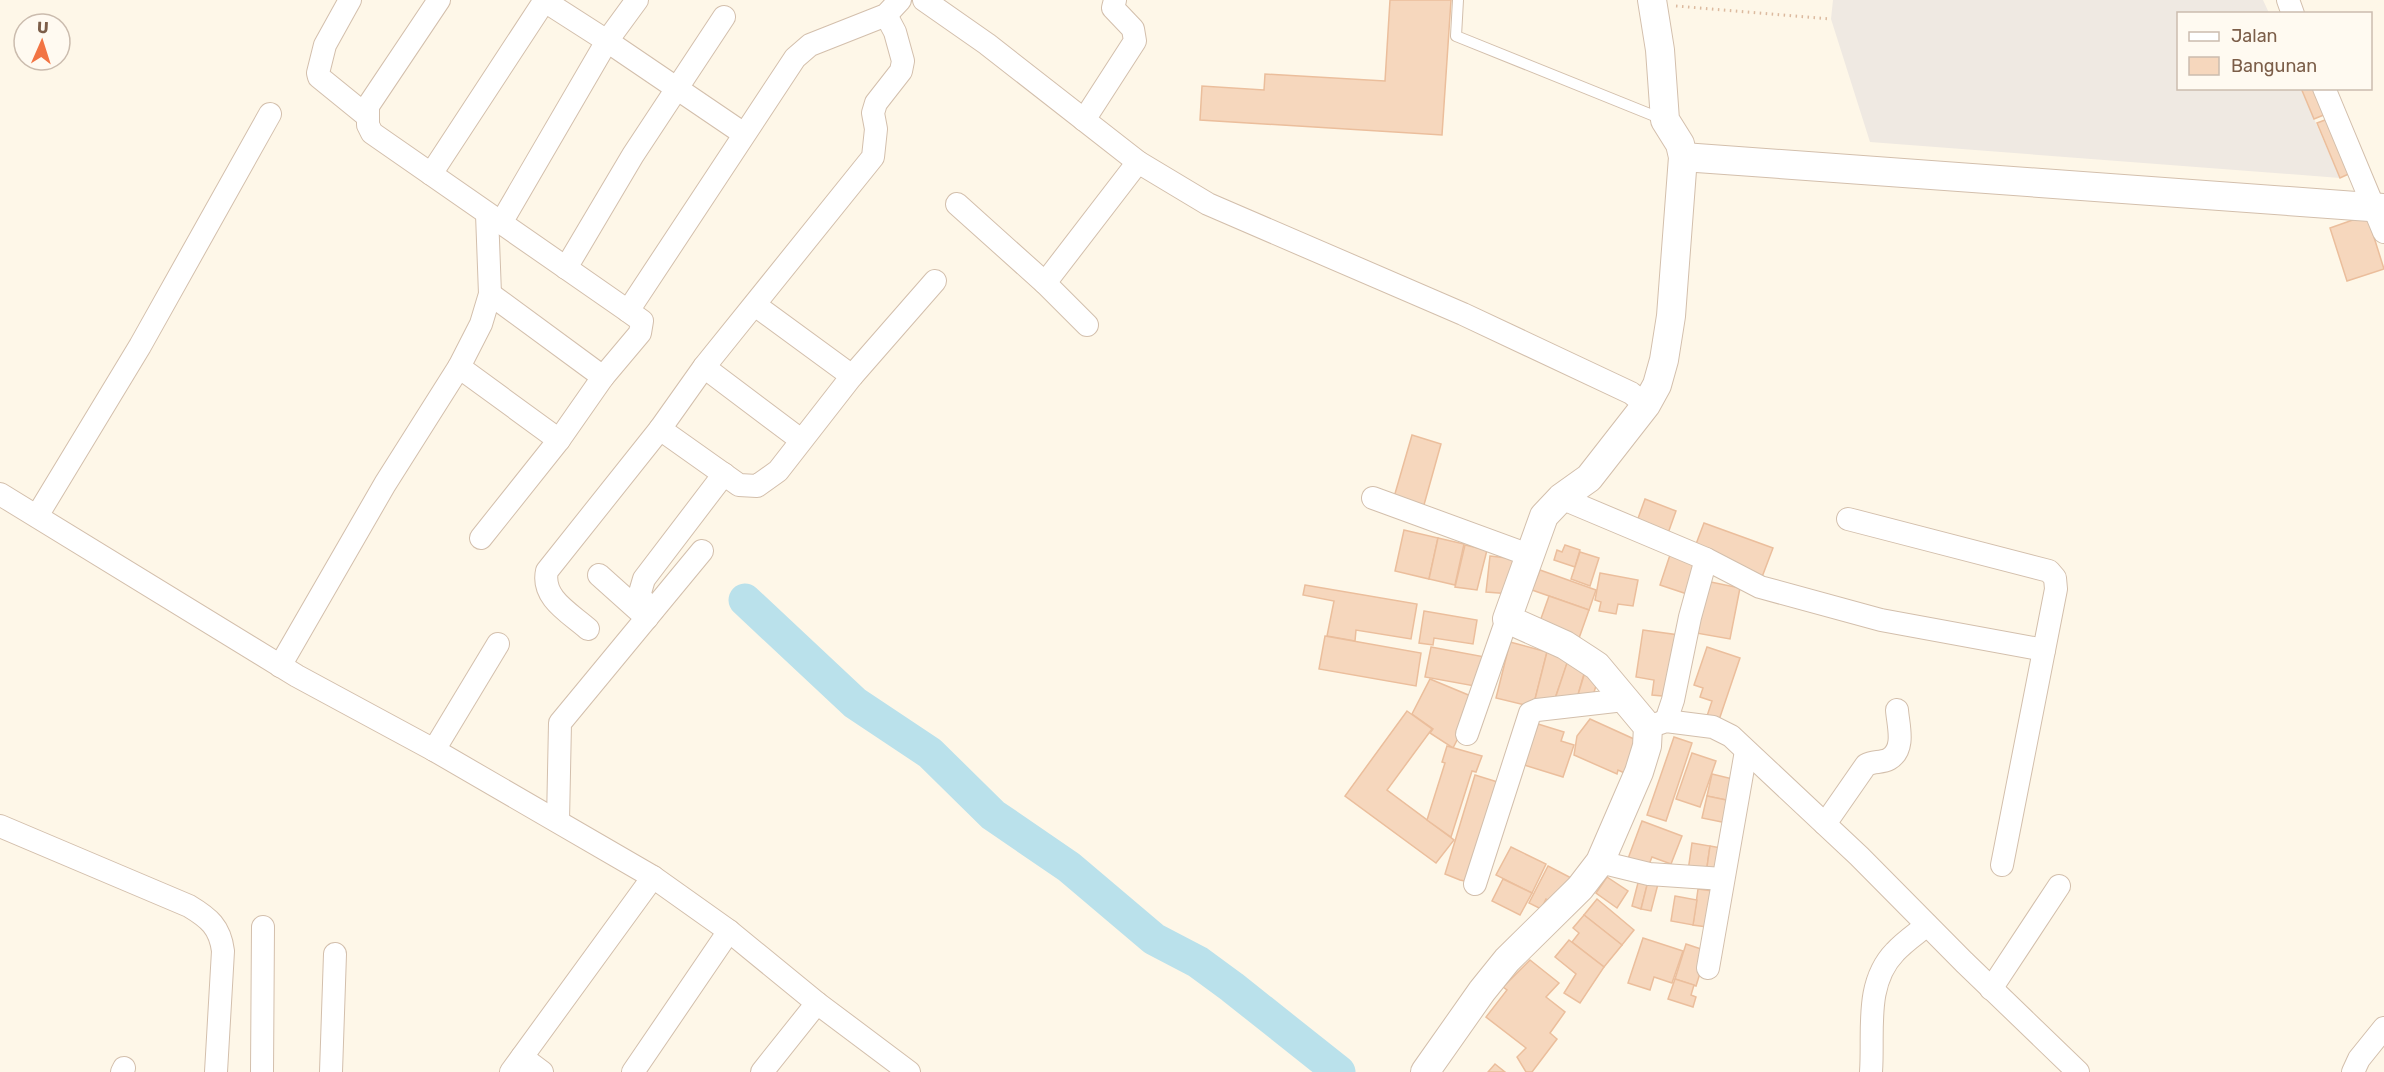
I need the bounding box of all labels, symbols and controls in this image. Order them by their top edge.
north arrow [12,12,72,72]
legend [2177,12,2372,90]
text: U [36,18,49,37]
text: Jalan [2231,25,2278,47]
text: Bangunan [2231,55,2317,77]

